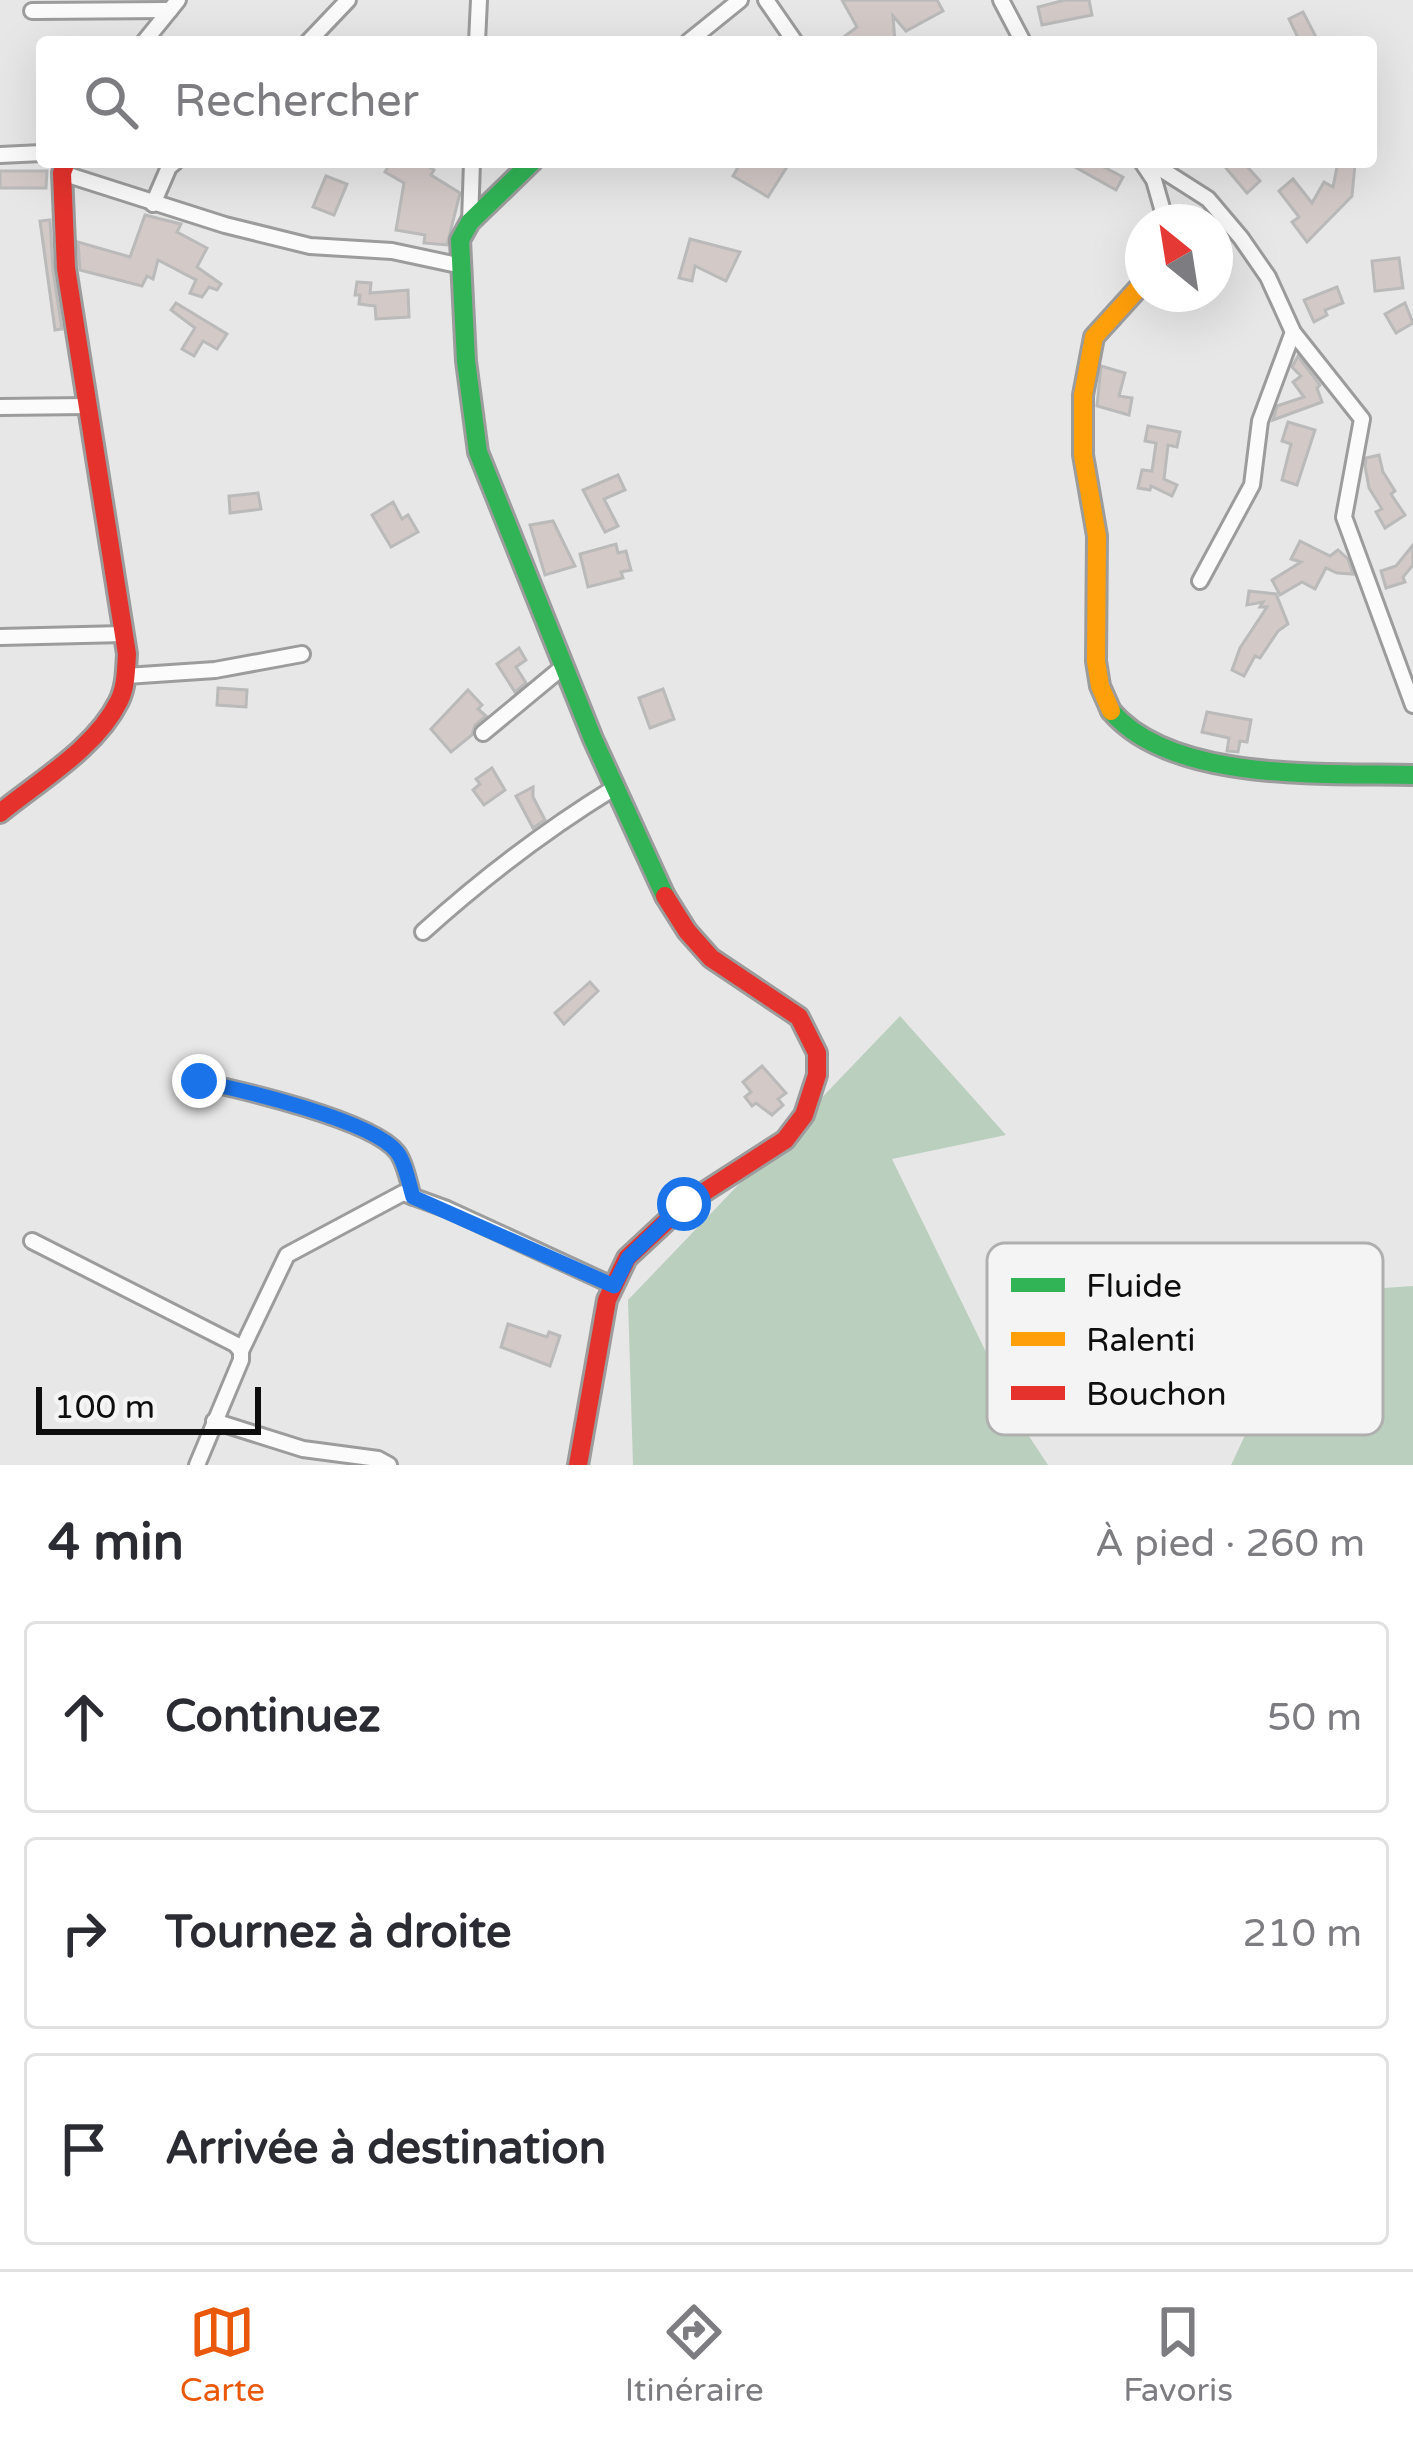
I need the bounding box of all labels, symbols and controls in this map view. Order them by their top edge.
search box [36,36,1377,168]
icon: search [78,69,144,135]
text: Rechercher [174,75,419,129]
north arrow [1125,204,1233,312]
route end [172,1054,226,1108]
route start [657,1177,711,1231]
legend [987,1243,1383,1435]
text: Fluide [1086,1267,1182,1306]
text: Ralenti [1086,1321,1195,1360]
text: Bouchon [1086,1375,1227,1414]
scale bar [36,1381,261,1434]
text: 100 m [54,1388,155,1427]
text: 4 min [48,1512,184,1574]
text: À pied · 260 m [1095,1520,1365,1567]
icon: ahead [51,1684,117,1750]
text: Continuez [165,1690,381,1744]
text: 50 m [1267,1694,1362,1741]
icon: right [51,1900,117,1966]
text: Tournez à droite [165,1906,511,1960]
text: 210 m [1243,1910,1362,1957]
icon: arrive [51,2116,117,2182]
text: Arrivée à destination [165,2122,606,2176]
tab: Carte [180,2299,265,2410]
tab: Itinéraire [625,2299,764,2410]
tab: Favoris [1123,2299,1233,2410]

